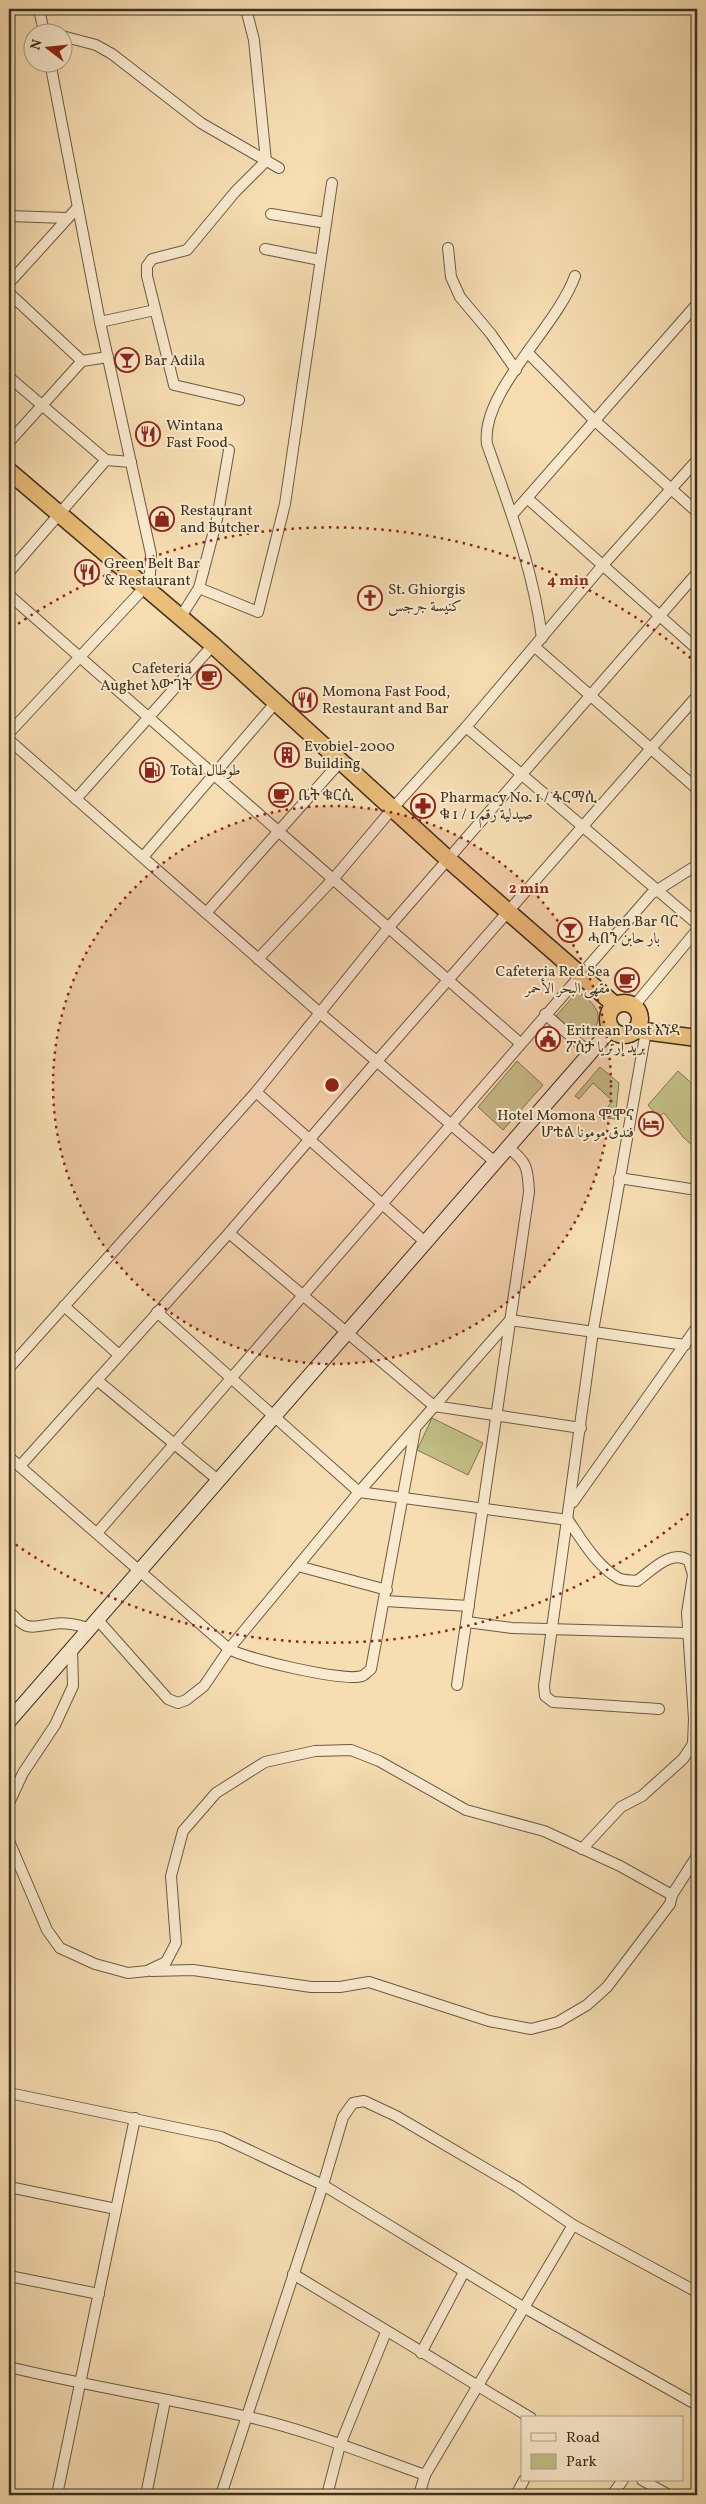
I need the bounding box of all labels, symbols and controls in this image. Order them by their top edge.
north arrow [22,22,72,72]
text: N [26,37,47,52]
bar icon: Bar Adila [114,347,140,373]
place label: Bar Adila [144,351,205,372]
place label: Wintana Fast Food [166,416,228,454]
restaurant icon: Wintana Fast Food [135,421,161,447]
place label: Restaurant and Butcher [180,501,259,539]
shop icon: Restaurant and Butcher [149,506,175,532]
place label: Green Belt Bar & Restaurant [104,554,200,592]
restaurant icon: Green Belt Bar & Restaurant [74,559,100,585]
text: 4 min [547,571,589,592]
place label: St. Ghiorgis كنيسة جرجس [388,580,465,618]
church icon: St. Ghiorgis كنيسة جرجس [357,585,383,611]
place label: Cafeteria Aughet አውገት [100,659,192,697]
cafe icon: Cafeteria Aughet አውገት [196,664,222,690]
place label: Momona Fast Food, Restaurant and Bar [322,682,450,720]
restaurant icon: Momona Fast Food, Restaurant and Bar [292,687,318,713]
place label: Evobiel-2000 Building [304,737,395,775]
building icon: Evobiel-2000 Building [274,742,300,768]
fuel station icon: Total طوطال [139,757,165,783]
place label: Total طوطال [170,761,241,782]
cafe icon: ቤት ቁርሲ [268,782,294,808]
place label: ቤት ቁርሲ [298,786,354,807]
place label: Pharmacy No. 1 / ፋርማሲ ቁ 1 / صيدلية رقم 1 [440,788,597,828]
pharmacy icon: Pharmacy No. 1 / ፋርማሲ ቁ 1 / صيدلية رقم 1 [410,793,436,819]
text: 2 min [509,879,549,900]
place label: Haben Bar ባር ሓበን بار حابن [588,912,678,950]
bar icon: Haben Bar ባር ሓበን بار حابن [557,917,583,943]
place label: Cafeteria Red Sea مقهى البحر الأحمر [496,962,610,1000]
cafe icon: Cafeteria Red Sea مقهى البحر الأحمر [614,967,640,993]
place label: Eritrean Post እንዳ ፖስታ بريد إرتريا [566,1021,681,1059]
public building icon: Eritrean Post እንዳ ፖስታ بريد إرتريا [535,1026,561,1052]
centre of rings [323,1076,341,1094]
place label: Hotel Momona ሞሞና ሆቴል فندق مومونا [497,1106,634,1144]
hotel icon: Hotel Momona ሞሞና ሆቴል فندق مومونا [638,1111,664,1137]
legend [521,2416,684,2482]
text: Road [566,2428,600,2449]
text: Park [566,2452,597,2473]

